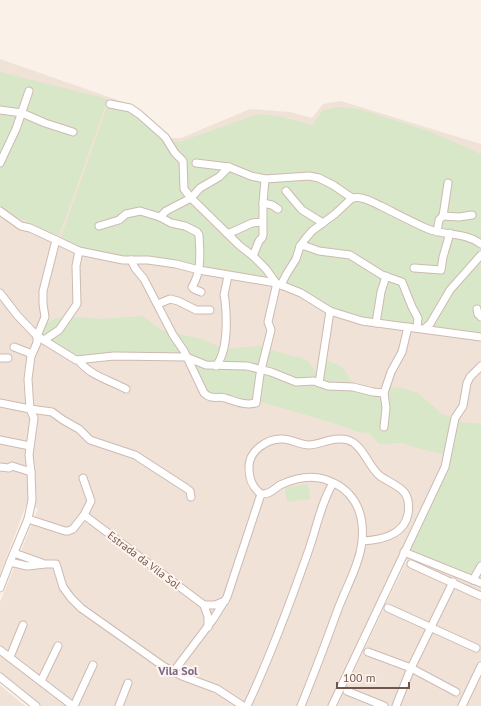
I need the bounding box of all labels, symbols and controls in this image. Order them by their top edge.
street label: Estrada da Vila Sol [105,528,184,592]
district label: Vila Sol [157,663,198,678]
scale bar [337,664,409,690]
text: 100 m [343,670,376,685]

